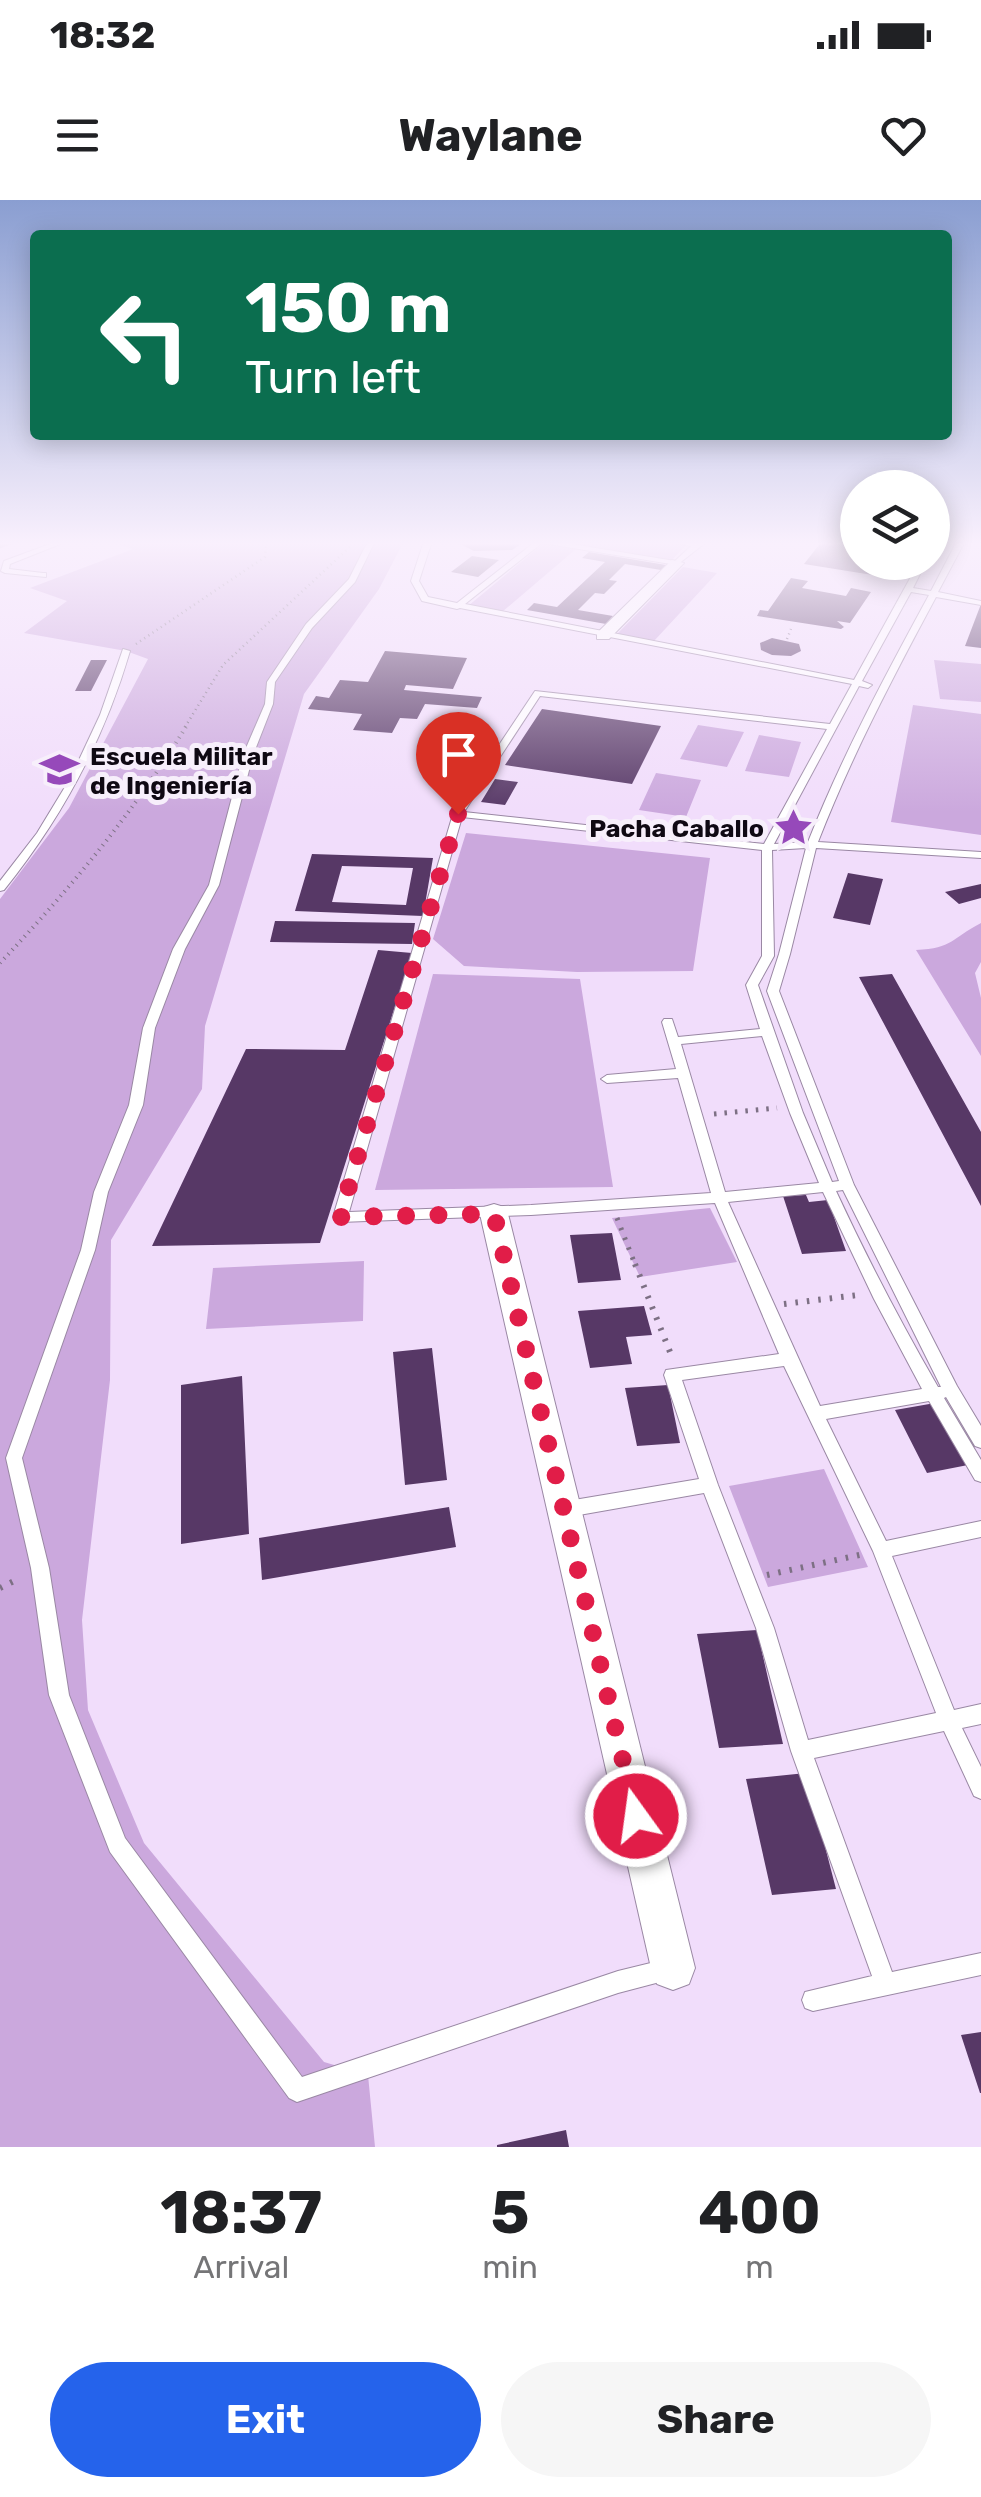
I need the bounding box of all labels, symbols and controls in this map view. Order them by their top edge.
text: 18:32 [50,12,155,58]
icon: menu [50,108,105,163]
icon: heart [876,108,931,163]
text: Waylane [398,109,583,162]
text: 150 m [245,267,452,350]
icon: left [80,270,210,400]
text: Turn left [245,351,421,404]
map controls [840,470,950,580]
button: layers [840,470,950,580]
pin [416,712,501,815]
icon: arrive [431,727,486,782]
place label: Escuela Militar de Ingeniería [90,742,273,800]
school or university icon: Escuela Militar de Ingeniería [39,749,81,791]
place icon: Pacha Caballo [773,807,815,849]
place label: Pacha Caballo [589,814,764,843]
position arrow [584,1764,688,1868]
text: 18:37 [160,2177,322,2248]
text: 5 [491,2177,530,2248]
text: 400 [698,2177,821,2248]
text: Arrival [193,2248,289,2286]
text: min [482,2248,538,2286]
text: m [745,2248,774,2286]
button: Exit [50,2362,481,2477]
button: Share [501,2362,931,2477]

